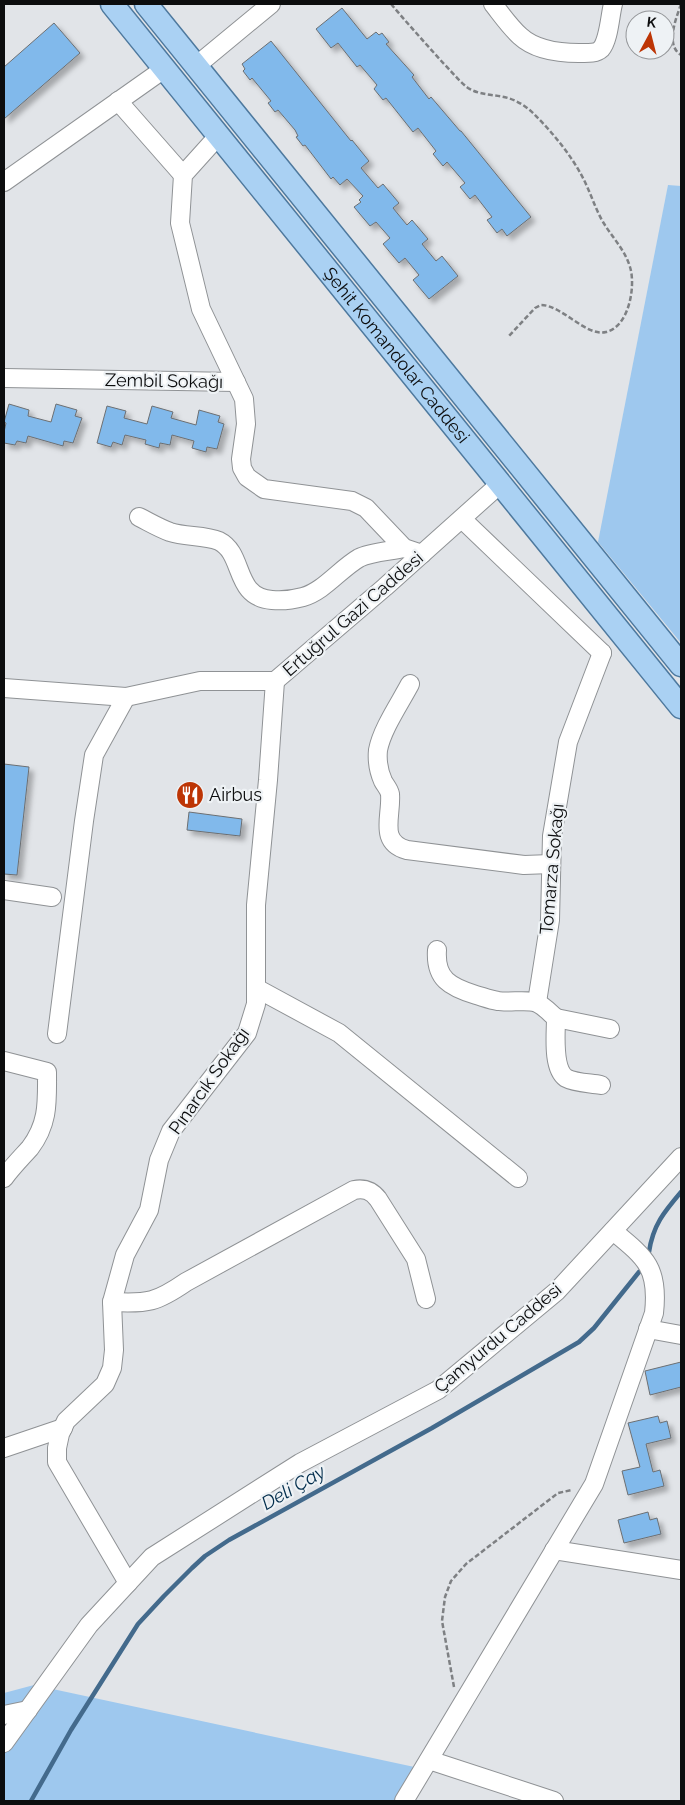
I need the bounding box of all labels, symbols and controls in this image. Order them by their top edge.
north arrow [625,10,675,60]
text: K [646,14,658,31]
street label: Şehit Komandolar Caddesi [319,263,474,447]
street label: Zembil Sokağı [105,369,223,392]
street label: Ertuğrul Gazi Caddesi [278,547,427,680]
restaurant icon: Airbus [175,780,205,810]
place label: Airbus [209,784,262,805]
street label: Tomarza Sokağı [535,802,568,935]
street label: Pınarcık Sokağı [164,1023,253,1138]
street label: Çamyurdu Caddesi [430,1278,565,1397]
water label: Deli Çay [257,1460,330,1514]

